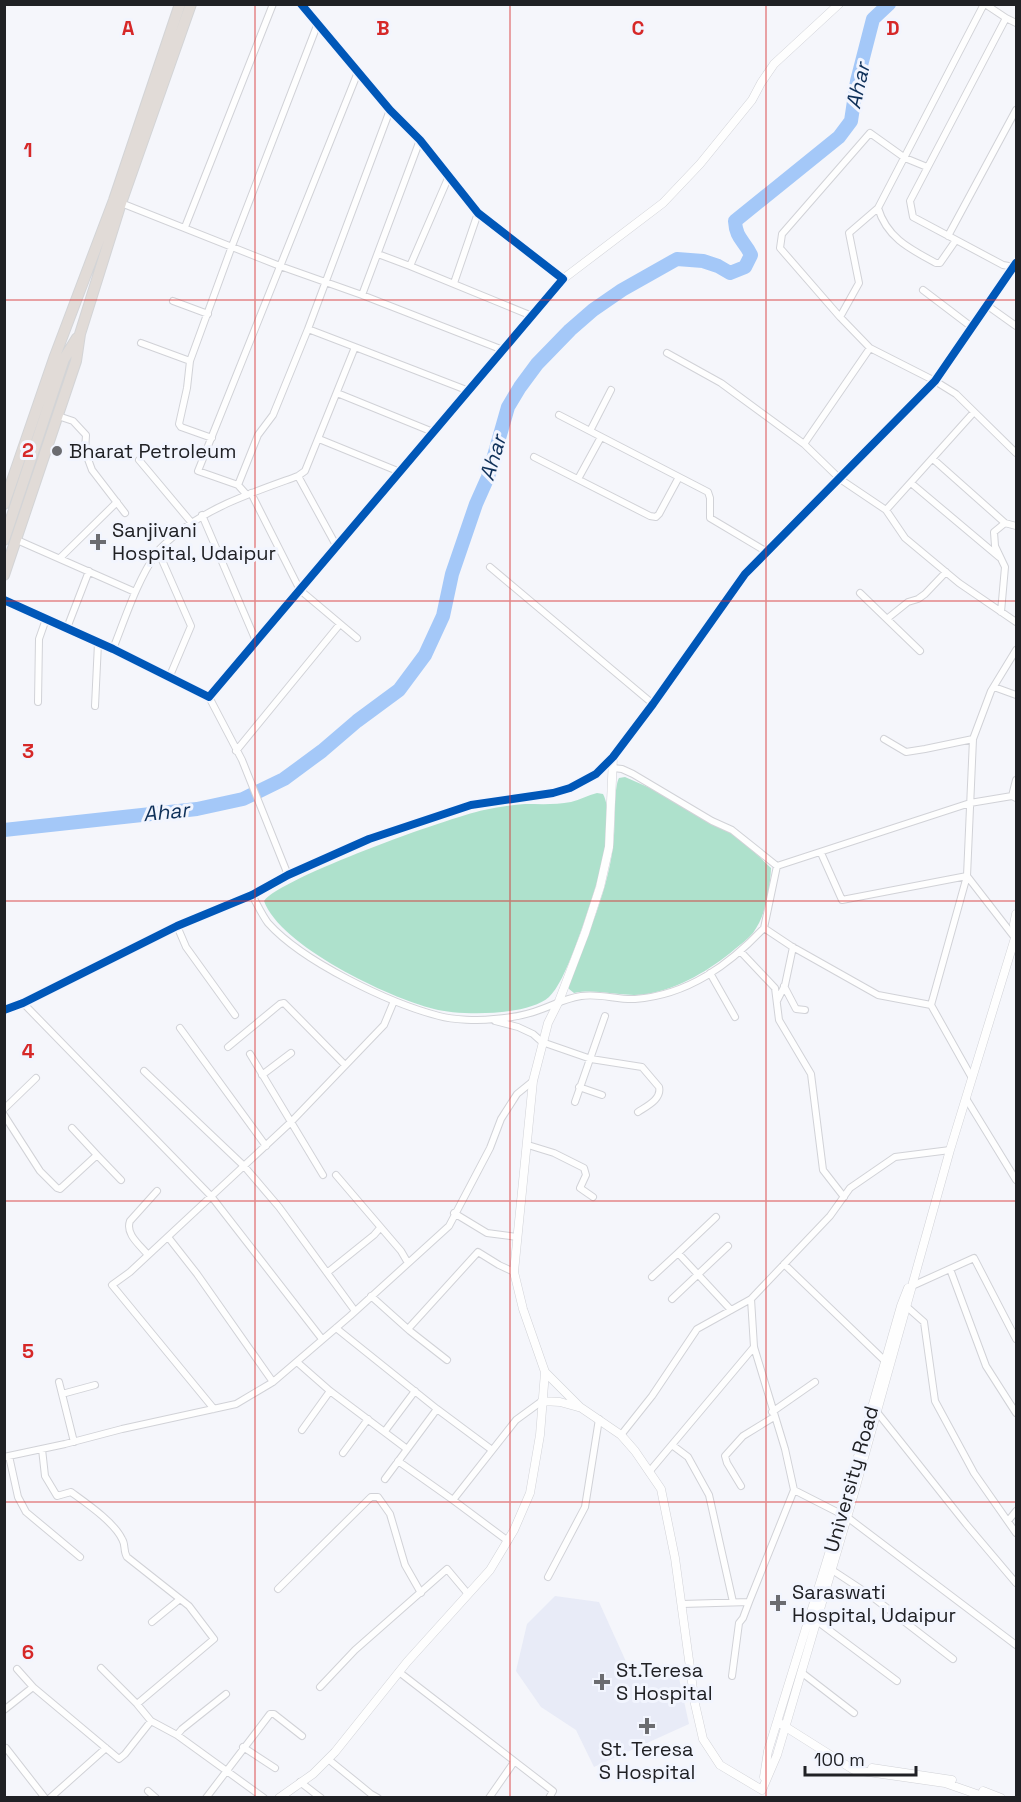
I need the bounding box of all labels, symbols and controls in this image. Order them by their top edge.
text: A [122,15,135,41]
text: B [376,15,390,41]
text: C [632,15,645,41]
text: D [886,15,900,41]
water label: Ahar [839,58,876,111]
text: 1 [23,137,33,163]
water label: Ahar [473,430,513,484]
text: 2 [22,437,34,463]
place label: Bharat Petroleum [69,438,236,464]
marker: Bharat Petroleum [50,444,64,458]
place label: Sanjivani Hospital, Udaipur [112,517,276,566]
marker: Sanjivani Hospital, Udaipur [89,533,107,551]
text: 3 [22,738,34,764]
water label: Ahar [142,795,192,827]
text: 4 [22,1038,35,1064]
text: 5 [22,1338,34,1364]
street label: University Road [818,1403,884,1555]
place label: Saraswati Hospital, Udaipur [792,1579,956,1628]
marker: Saraswati Hospital, Udaipur [769,1594,787,1612]
text: 6 [22,1639,34,1665]
place label: St.Teresa S Hospital [616,1657,713,1706]
marker: St.Teresa S Hospital [593,1673,611,1691]
marker: St. Teresa S Hospital [638,1717,656,1735]
place label: St. Teresa S Hospital [599,1736,695,1785]
scale bar [805,1739,916,1777]
text: 100 m [814,1748,865,1771]

